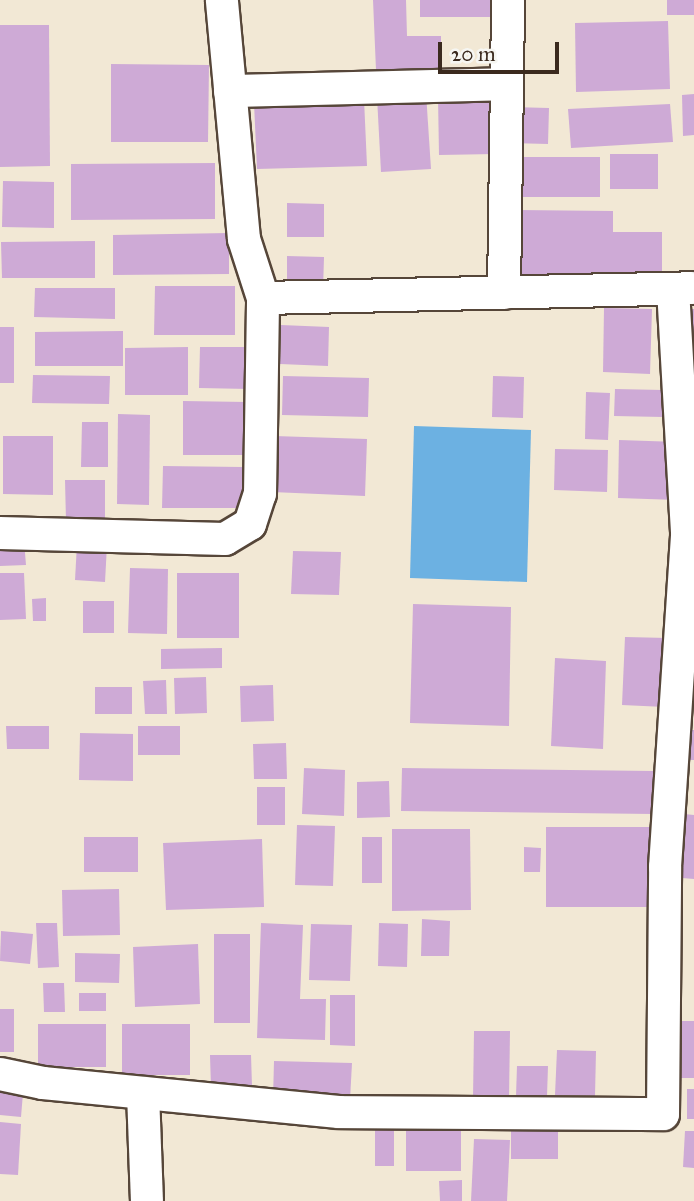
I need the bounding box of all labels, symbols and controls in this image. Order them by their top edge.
scale bar [442,28,563,72]
text: 20 m [451,41,496,67]

